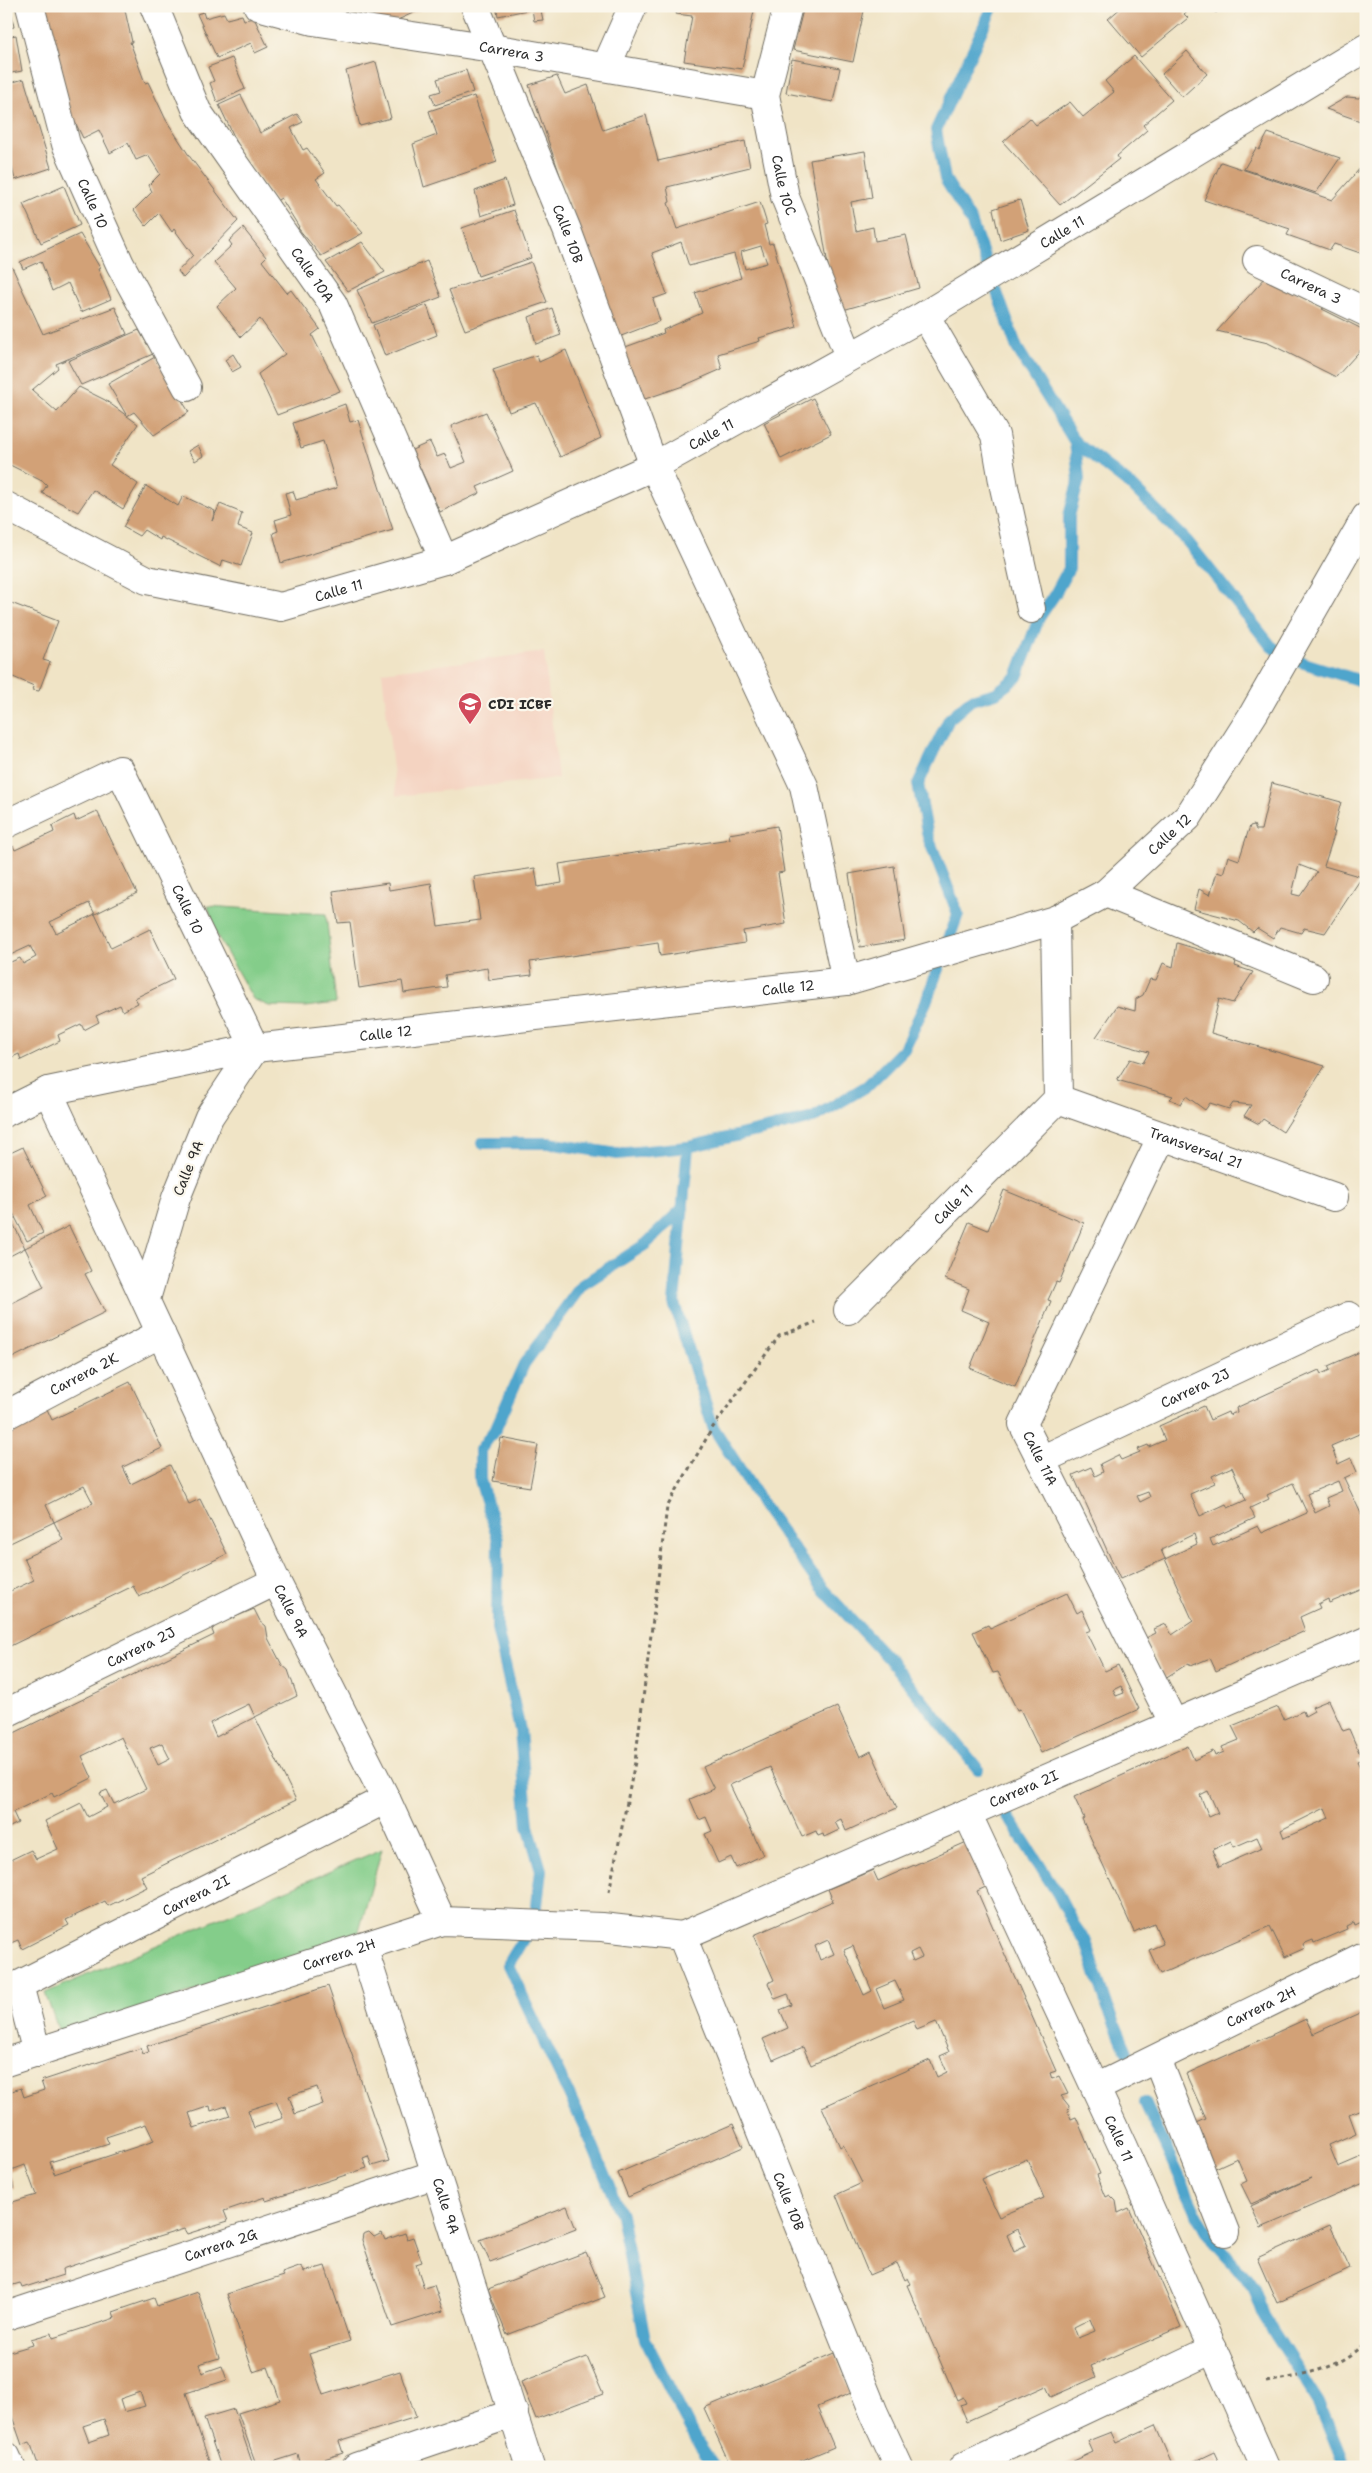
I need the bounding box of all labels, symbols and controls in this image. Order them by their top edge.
street label: Carrera 3 [478,37,546,66]
street label: Calle 10C [768,153,800,218]
street label: Calle 10 [74,176,112,232]
street label: Calle 10B [548,202,587,266]
street label: Calle 11 [1036,212,1088,253]
street label: Calle 10A [287,244,338,306]
street label: Carrera 3 [1278,264,1345,308]
street label: Calle 11 [685,414,737,454]
street label: Calle 11 [313,575,365,606]
school or university icon: CDI ICBF [457,691,483,725]
place label: CDI ICBF [488,695,552,713]
street label: Calle 12 [1144,810,1195,859]
street label: Calle 10 [168,881,207,937]
street label: Calle 12 [761,976,816,999]
street label: Calle 12 [358,1021,413,1045]
street label: Transversal 21 [1147,1123,1244,1173]
street label: Calle 9A [169,1138,207,1198]
street label: Calle 11 [929,1181,977,1228]
street label: Carrera 2K [47,1348,121,1399]
street label: Carrera 2J [1158,1364,1232,1412]
street label: Calle 11A [1019,1428,1061,1489]
street label: Calle 9A [270,1581,312,1641]
street label: Carrera 2J [104,1623,178,1671]
street label: Carrera 2I [986,1766,1061,1811]
street label: Carrera 2I [159,1871,233,1920]
street label: Carrera 2H [300,1934,378,1974]
street label: Carrera 2H [1223,1982,1299,2031]
street label: Calle 11 [1100,2112,1137,2164]
street label: Calle 10B [769,2169,809,2233]
street label: Calle 9A [429,2176,464,2236]
street label: Carrera 2G [182,2225,260,2266]

